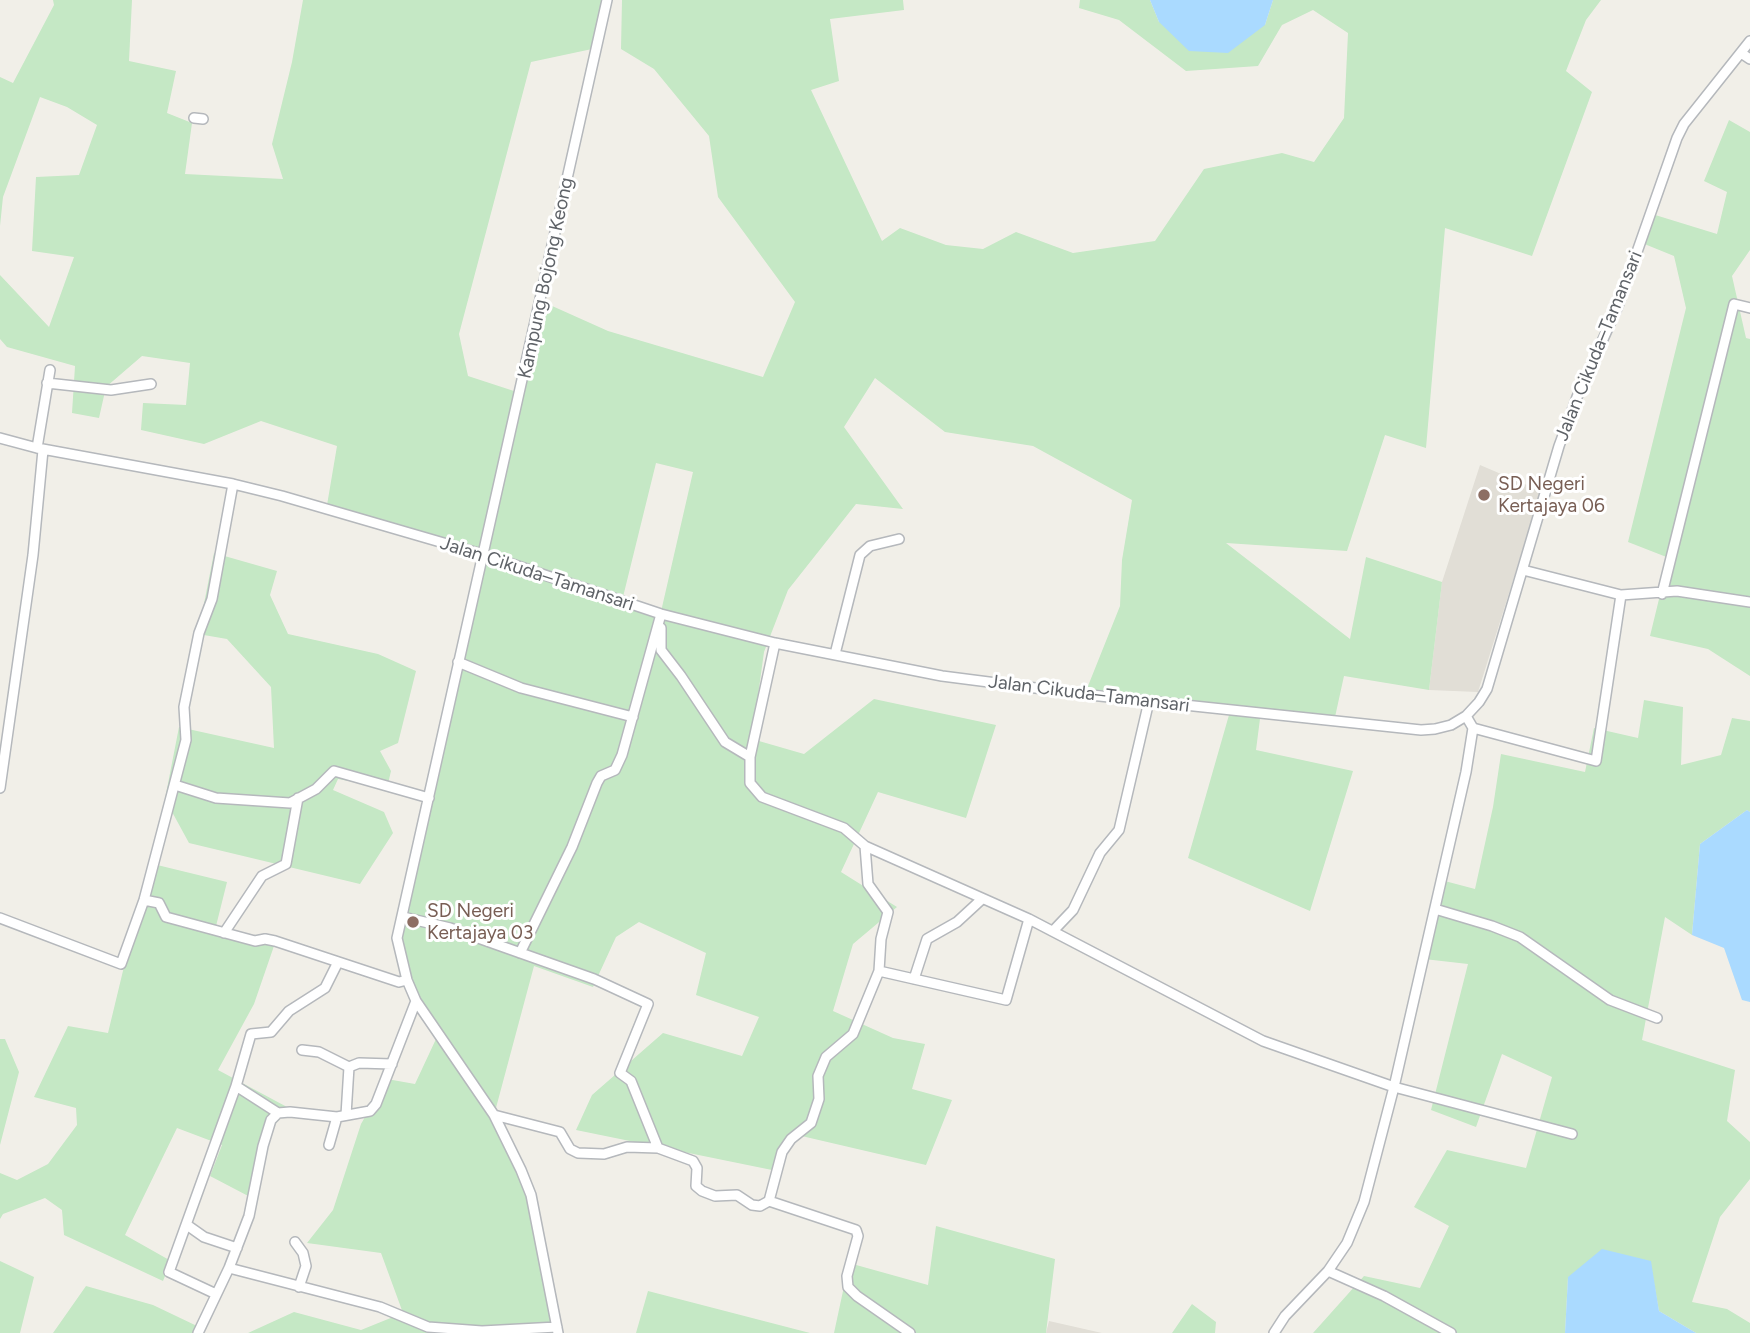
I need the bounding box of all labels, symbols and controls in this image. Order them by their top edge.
street label: Kampung Bojong Keong [514,175,578,381]
street label: Jalan Cikuda–Tamansari [1550,248,1648,444]
place label: SD Negeri Kertajaya 06 [1498,473,1605,517]
marker: SD Negeri Kertajaya 06 [1476,487,1492,503]
street label: Jalan Cikuda–Tamansari [437,532,637,616]
street label: Jalan Cikuda–Tamansari [987,670,1191,718]
place label: SD Negeri Kertajaya 03 [427,900,533,944]
marker: SD Negeri Kertajaya 03 [405,914,421,930]

